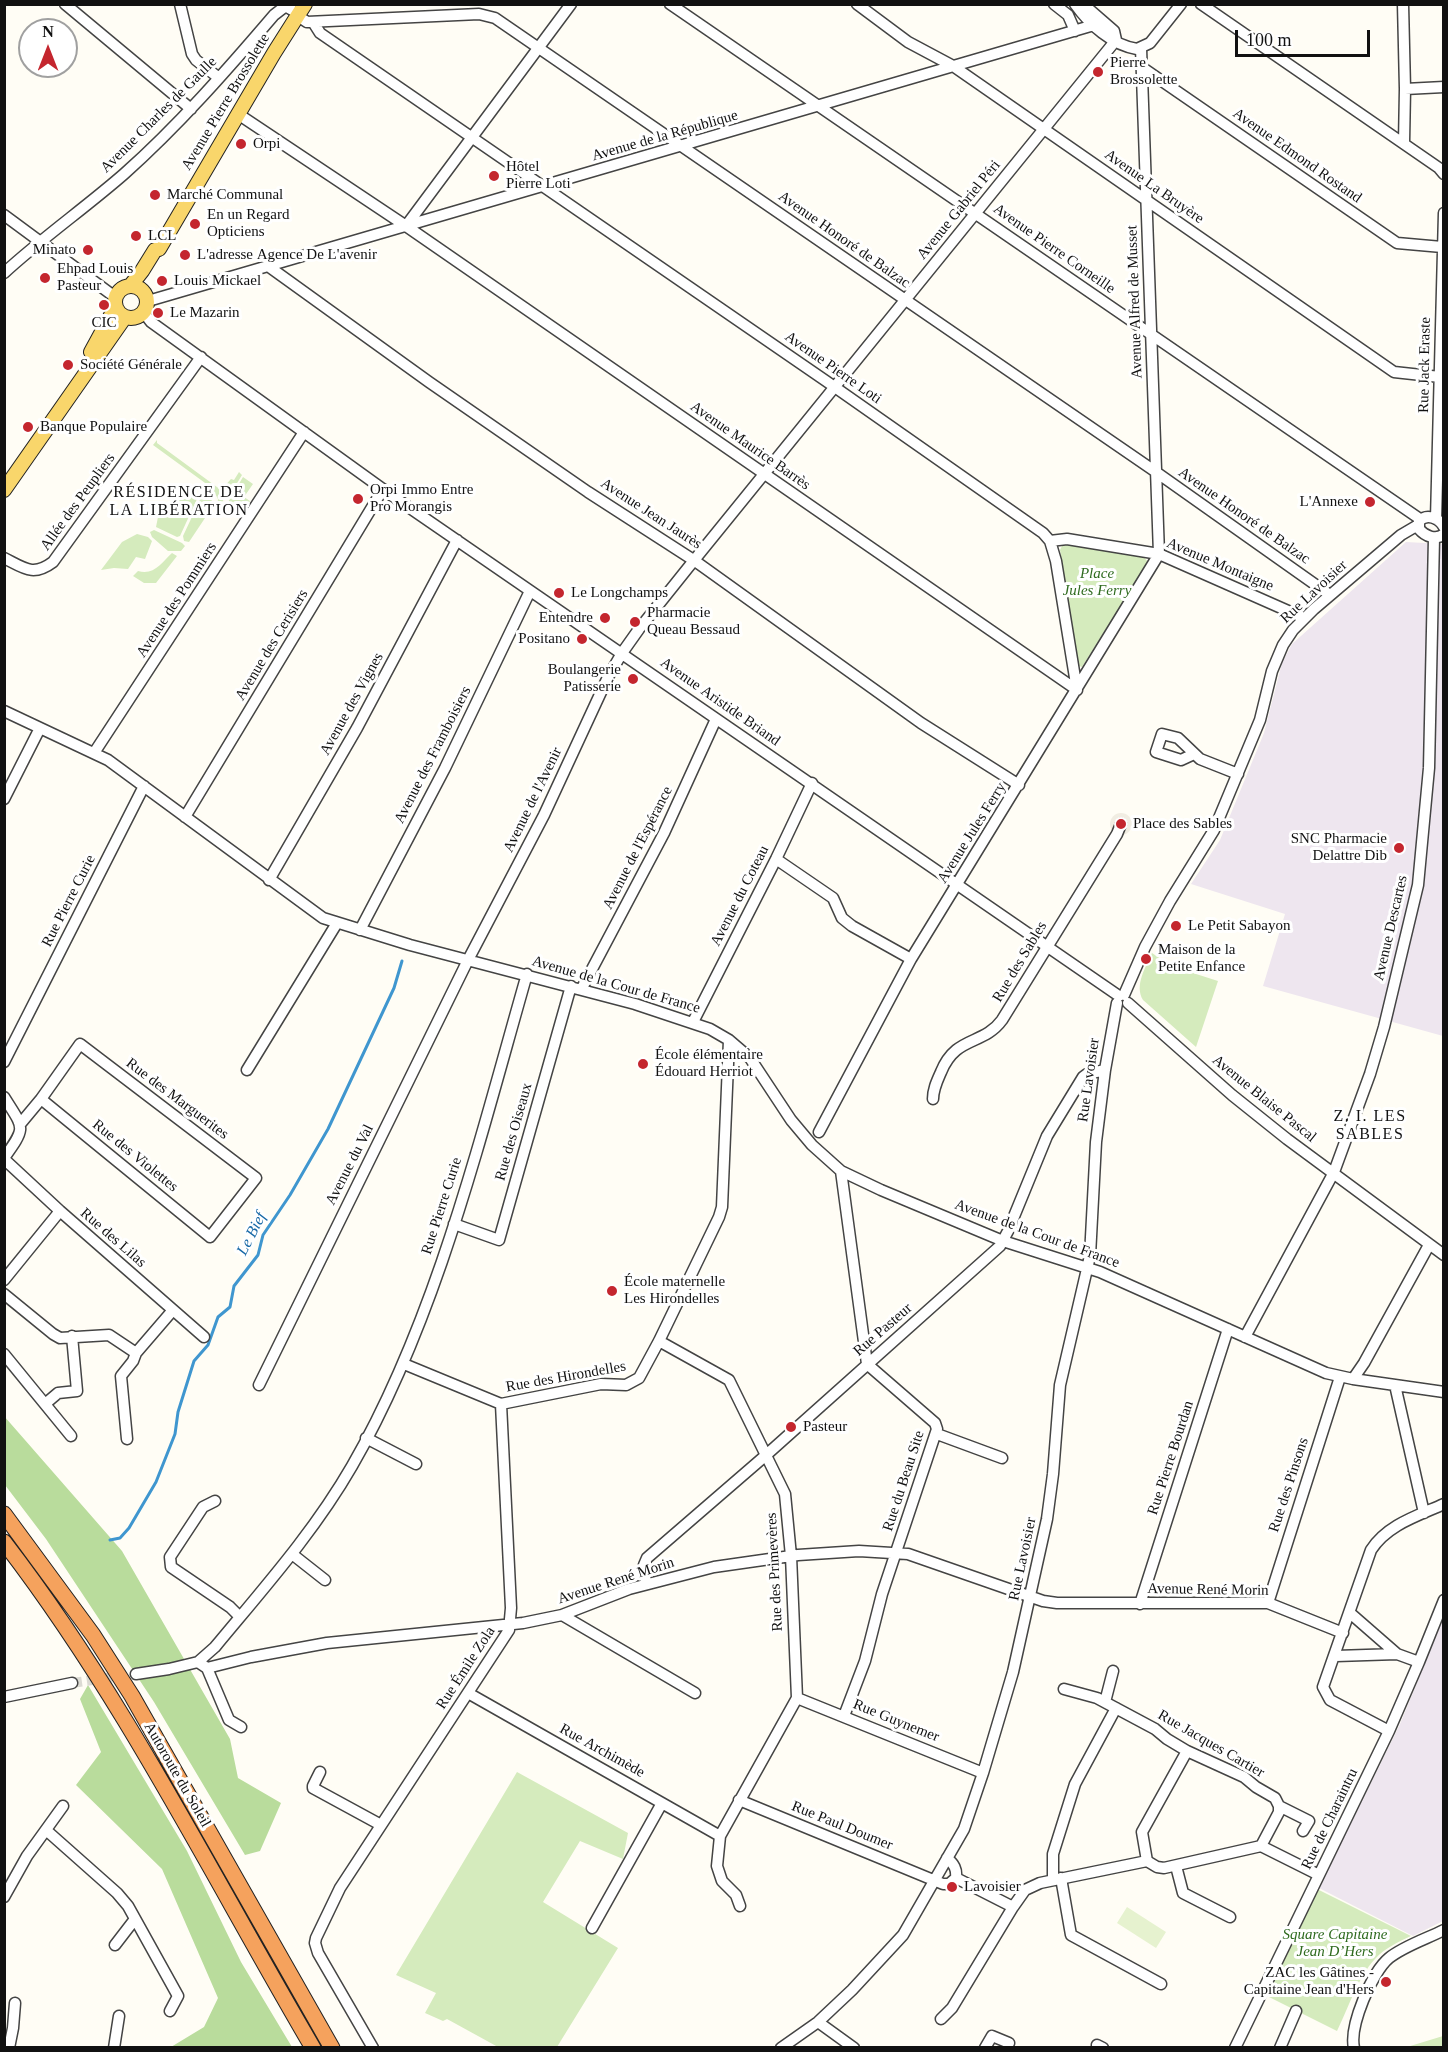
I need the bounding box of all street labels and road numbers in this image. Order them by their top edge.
street label: Avenue Pierre Brossolette [178,30,274,174]
street label: Avenue Charles de Gaulle [97,53,221,177]
street label: Avenue Edmond Rostand [1229,105,1365,207]
street label: Avenue de la République [590,107,740,165]
street label: Avenue La Bruyère [1101,146,1207,228]
street label: Avenue Gabriel Péri [914,157,1004,263]
street label: Avenue Honoré de Balzac [775,188,913,292]
street label: Avenue Pierre Corneille [990,200,1118,298]
street label: Avenue Alfred de Musset [1123,225,1147,379]
street label: Rue Jack Eraste [1415,317,1435,413]
street label: Avenue Pierre Loti [781,328,885,408]
street label: Avenue Maurice Barrès [687,398,813,494]
street label: Allée des Peupliers [37,450,119,554]
street label: Avenue Honoré de Balzac [1175,464,1313,568]
street label: Avenue Jean Jaurès [597,475,705,553]
street label: Avenue Montaigne [1164,534,1276,596]
street label: Avenue des Pommiers [133,539,221,661]
street label: Rue Lavoisier [1277,557,1351,627]
street label: Avenue des Cerisiers [232,586,312,704]
street label: Avenue des Vignes [316,650,388,758]
street label: Avenue Aristide Briand [657,654,783,750]
street label: Avenue des Framboisiers [391,683,475,827]
street label: Avenue de l'Avenir [500,745,566,855]
street label: Avenue Jules Ferry [934,779,1010,887]
street label: Avenue de l'Espérance [599,783,677,913]
street label: Avenue du Coteau [707,843,773,949]
street label: Rue Pierre Curie [38,852,100,950]
street label: Avenue Descartes [1370,874,1412,982]
street label: Rue des Sables [989,918,1051,1006]
street label: Avenue de la Cour de France [530,952,702,1018]
street label: Rue Lavoisier [1074,1037,1104,1123]
street label: Avenue Blaise Pascal [1208,1051,1320,1147]
street label: Rue des Marguerites [122,1055,232,1143]
street label: Rue des Oiseaux [491,1081,537,1183]
street label: Rue des Violettes [89,1116,181,1196]
street label: Avenue du Val [322,1122,378,1208]
street label: Rue Pierre Curie [418,1155,466,1257]
street label: Avenue de la Cour de France [952,1196,1122,1272]
street label: Rue des Lilas [76,1204,150,1272]
street label: Rue Pasteur [850,1300,916,1360]
street label: Rue des Hirondelles [505,1358,627,1396]
street label: Rue Pierre Bourdan [1144,1399,1198,1517]
street label: Rue du Beau Site [879,1428,929,1534]
street label: Rue des Pinsons [1265,1435,1313,1535]
street label: Rue des Primevères [763,1512,787,1632]
street label: Rue Lavoisier [1005,1516,1041,1602]
street label: Avenue René Morin [556,1554,676,1608]
street label: Avenue René Morin [1147,1580,1269,1600]
street label: Rue Émile Zola [433,1623,499,1713]
street label: Rue Guynemer [850,1696,942,1746]
street label: Rue Jacques Cartier [1155,1706,1267,1782]
street label: Autoroute du Soleil [140,1719,214,1831]
street label: Rue Archimède [556,1720,648,1782]
street label: Rue de Charaintru [1298,1766,1362,1872]
street label: Rue Paul Doumer [789,1798,895,1854]

